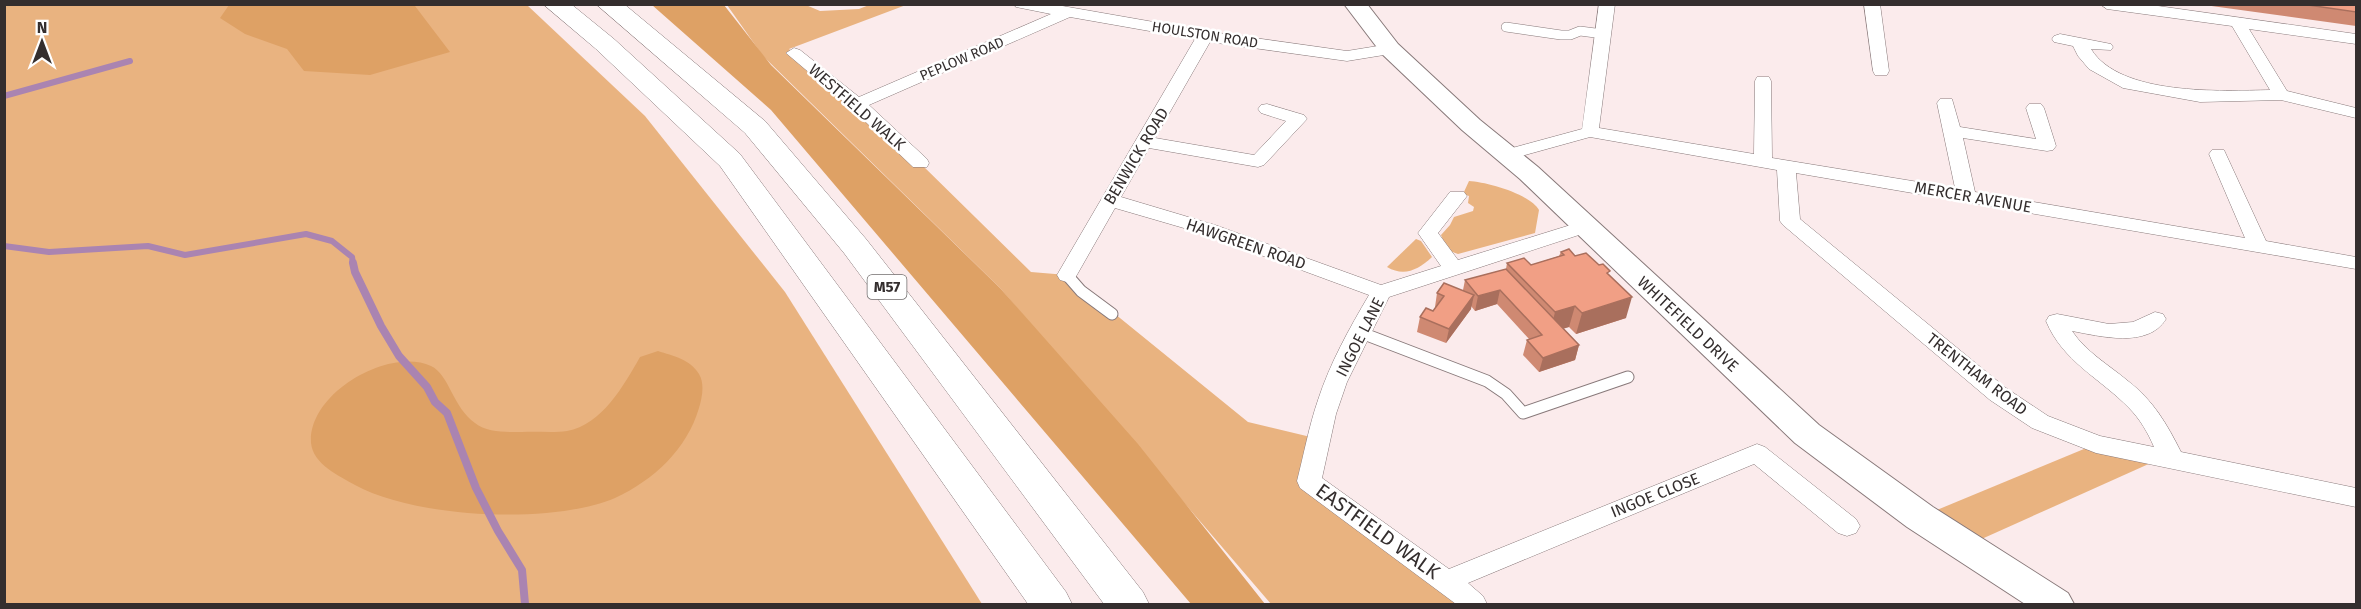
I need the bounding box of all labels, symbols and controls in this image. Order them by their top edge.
north arrow [12,12,72,72]
text: N [37,18,47,37]
street label: HOULSTON ROAD [1151,18,1259,52]
street label: PEPLOW ROAD [917,34,1007,84]
street label: WESTFIELD WALK [805,60,910,154]
street label: BENWICK ROAD [1100,104,1172,208]
street label: MERCER AVENUE [1913,177,2033,217]
street label: HAWGREEN ROAD [1184,215,1308,273]
street label: WHITEFIELD DRIVE [1633,272,1743,376]
road number: M57 [868,275,906,299]
street label: INGOE LANE [1332,294,1388,380]
street label: TRENTHAM ROAD [1923,329,2031,419]
street label: INGOE CLOSE [1608,469,1702,521]
street label: EASTFIELD WALK [1311,478,1445,584]

